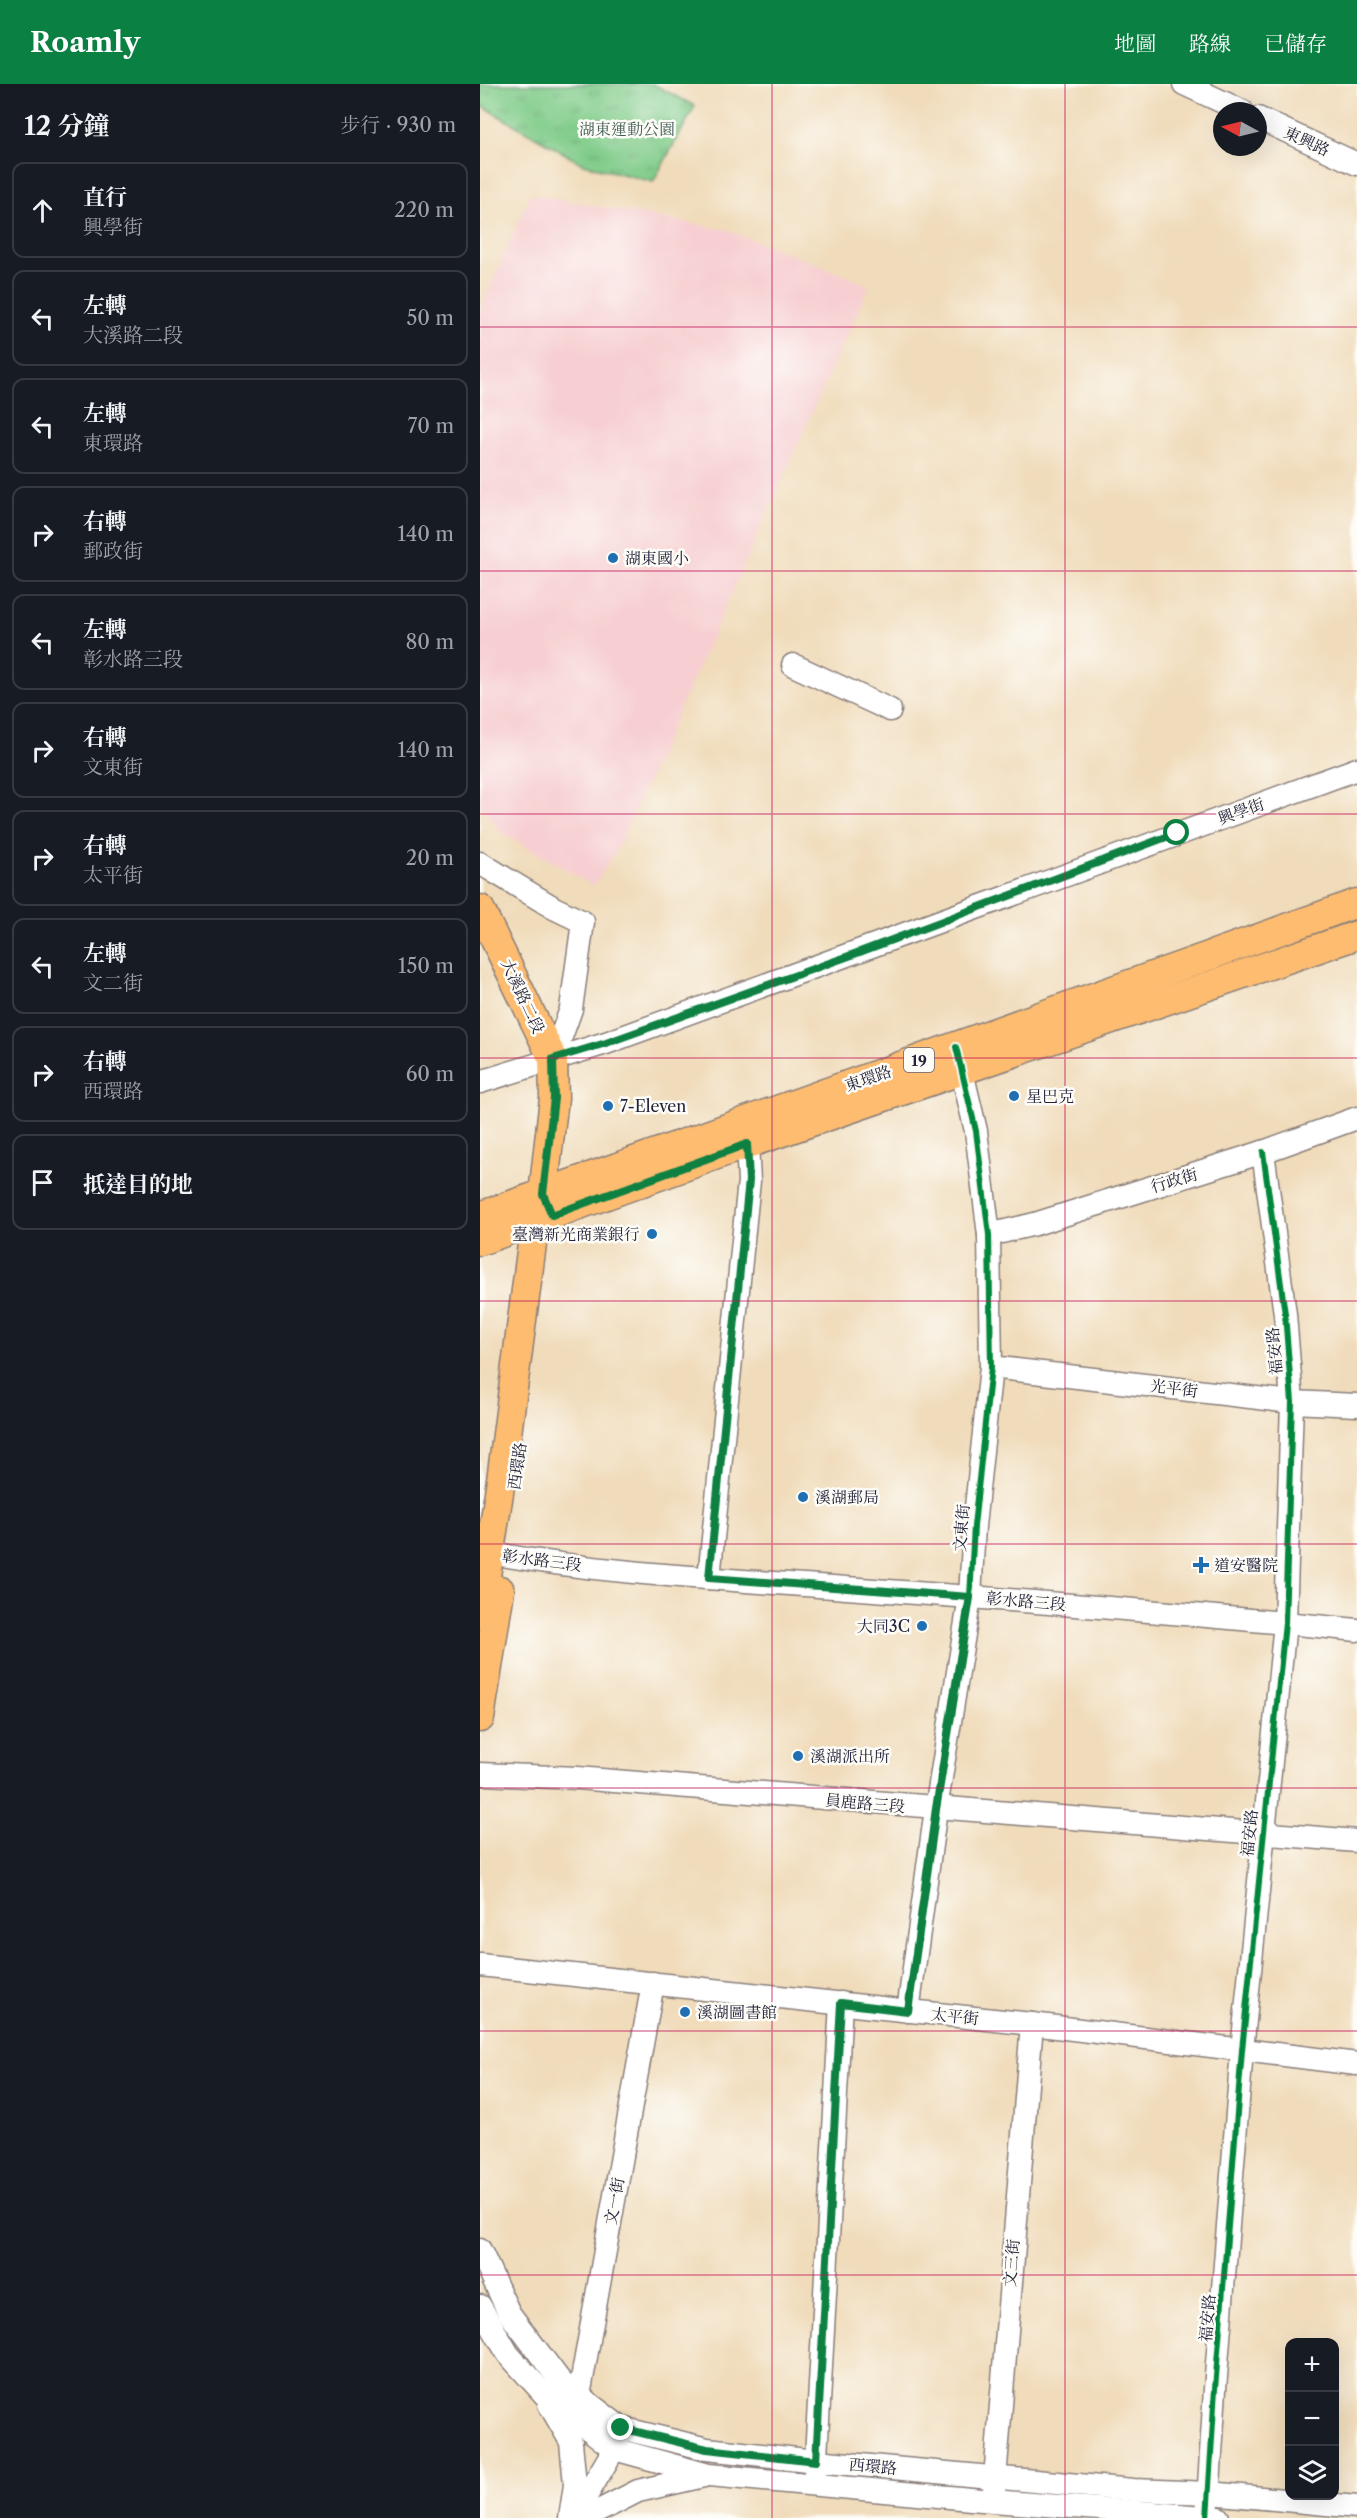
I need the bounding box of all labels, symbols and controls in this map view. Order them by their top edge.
text: Roamly [30,25,140,59]
text: 地圖 [1114,31,1156,56]
text: 路線 [1189,31,1231,56]
text: 已儲存 [1264,31,1327,56]
north arrow [1213,102,1267,156]
text: 12 分鐘 [24,110,110,142]
text: 步行 · 930 m [340,113,456,137]
park label: 湖東運動公園 [579,119,675,139]
street label: 東興路 [1281,122,1333,160]
text: 直行 [83,184,127,211]
icon: ahead [26,194,59,227]
text: 220 m [394,198,454,222]
text: 興學街 [83,215,143,239]
text: 左轉 [83,292,127,319]
icon: left [26,302,59,335]
text: 50 m [407,306,454,330]
text: 大溪路二段 [83,323,183,347]
text: 左轉 [83,400,127,427]
icon: left [26,410,59,443]
text: 70 m [408,414,454,438]
text: 東環路 [83,431,143,455]
text: 右轉 [83,508,127,535]
icon: right [26,518,59,551]
text: 140 m [397,522,454,546]
text: 郵政街 [83,539,143,563]
place label: 湖東國小 [625,548,689,568]
marker: 湖東國小 [606,551,620,565]
text: 左轉 [83,616,127,643]
icon: left [26,626,59,659]
text: 80 m [406,630,454,654]
text: 彰水路三段 [83,647,183,671]
text: 右轉 [83,724,127,751]
icon: right [26,734,59,767]
text: 140 m [397,738,454,762]
text: 文東街 [83,755,143,779]
street label: 興學街 [1215,793,1267,829]
route start [1163,819,1189,845]
text: 右轉 [83,832,127,859]
icon: right [26,842,59,875]
text: 20 m [406,846,454,870]
text: 太平街 [83,863,143,887]
text: 左轉 [83,940,127,967]
icon: left [26,950,59,983]
text: 150 m [398,954,454,978]
street label: 大溪路二段 [497,956,549,1036]
text: 文二街 [83,971,143,995]
text: 右轉 [83,1048,127,1075]
road number: 19 [904,1048,934,1072]
icon: right [26,1058,59,1091]
street label: 東環路 [842,1061,894,1095]
text: 60 m [406,1062,454,1086]
text: 西環路 [83,1079,143,1103]
place label: 星巴克 [1026,1086,1074,1106]
marker: 星巴克 [1007,1089,1021,1103]
place label: 7-Eleven [620,1096,686,1116]
marker: 7-Eleven [601,1099,615,1113]
street label: 行政街 [1148,1163,1200,1197]
icon: arrive [26,1166,59,1199]
text: 抵達目的地 [83,1171,193,1198]
place label: 臺灣新光商業銀行 [512,1224,640,1244]
marker: 臺灣新光商業銀行 [645,1227,659,1241]
street label: 福安路 [1262,1326,1286,1376]
street label: 光平街 [1149,1375,1199,1401]
street label: 西環路 [504,1441,530,1491]
place label: 溪湖郵局 [815,1487,879,1507]
marker: 溪湖郵局 [796,1490,810,1504]
street label: 文東街 [949,1503,973,1553]
street label: 彰水路三段 [501,1545,583,1575]
place label: 道安醫院 [1214,1555,1278,1575]
marker: 道安醫院 [1192,1556,1210,1574]
street label: 彰水路三段 [985,1588,1067,1614]
place label: 大同3C [857,1616,910,1636]
marker: 大同3C [915,1619,929,1633]
place label: 溪湖派出所 [810,1746,890,1766]
marker: 溪湖派出所 [791,1749,805,1763]
street label: 員鹿路三段 [824,1790,906,1816]
street label: 福安路 [1237,1808,1261,1858]
place label: 溪湖圖書館 [697,2002,777,2022]
street label: 太平街 [930,2004,980,2028]
marker: 溪湖圖書館 [678,2005,692,2019]
street label: 文一街 [600,2176,628,2226]
street label: 文三街 [999,2238,1023,2288]
street label: 福安路 [1195,2293,1219,2343]
map controls [1285,2338,1339,2500]
button: + [1285,2338,1339,2392]
button: − [1285,2392,1339,2446]
route end [607,2414,633,2440]
button: layers [1285,2446,1339,2500]
street label: 西環路 [848,2454,898,2478]

